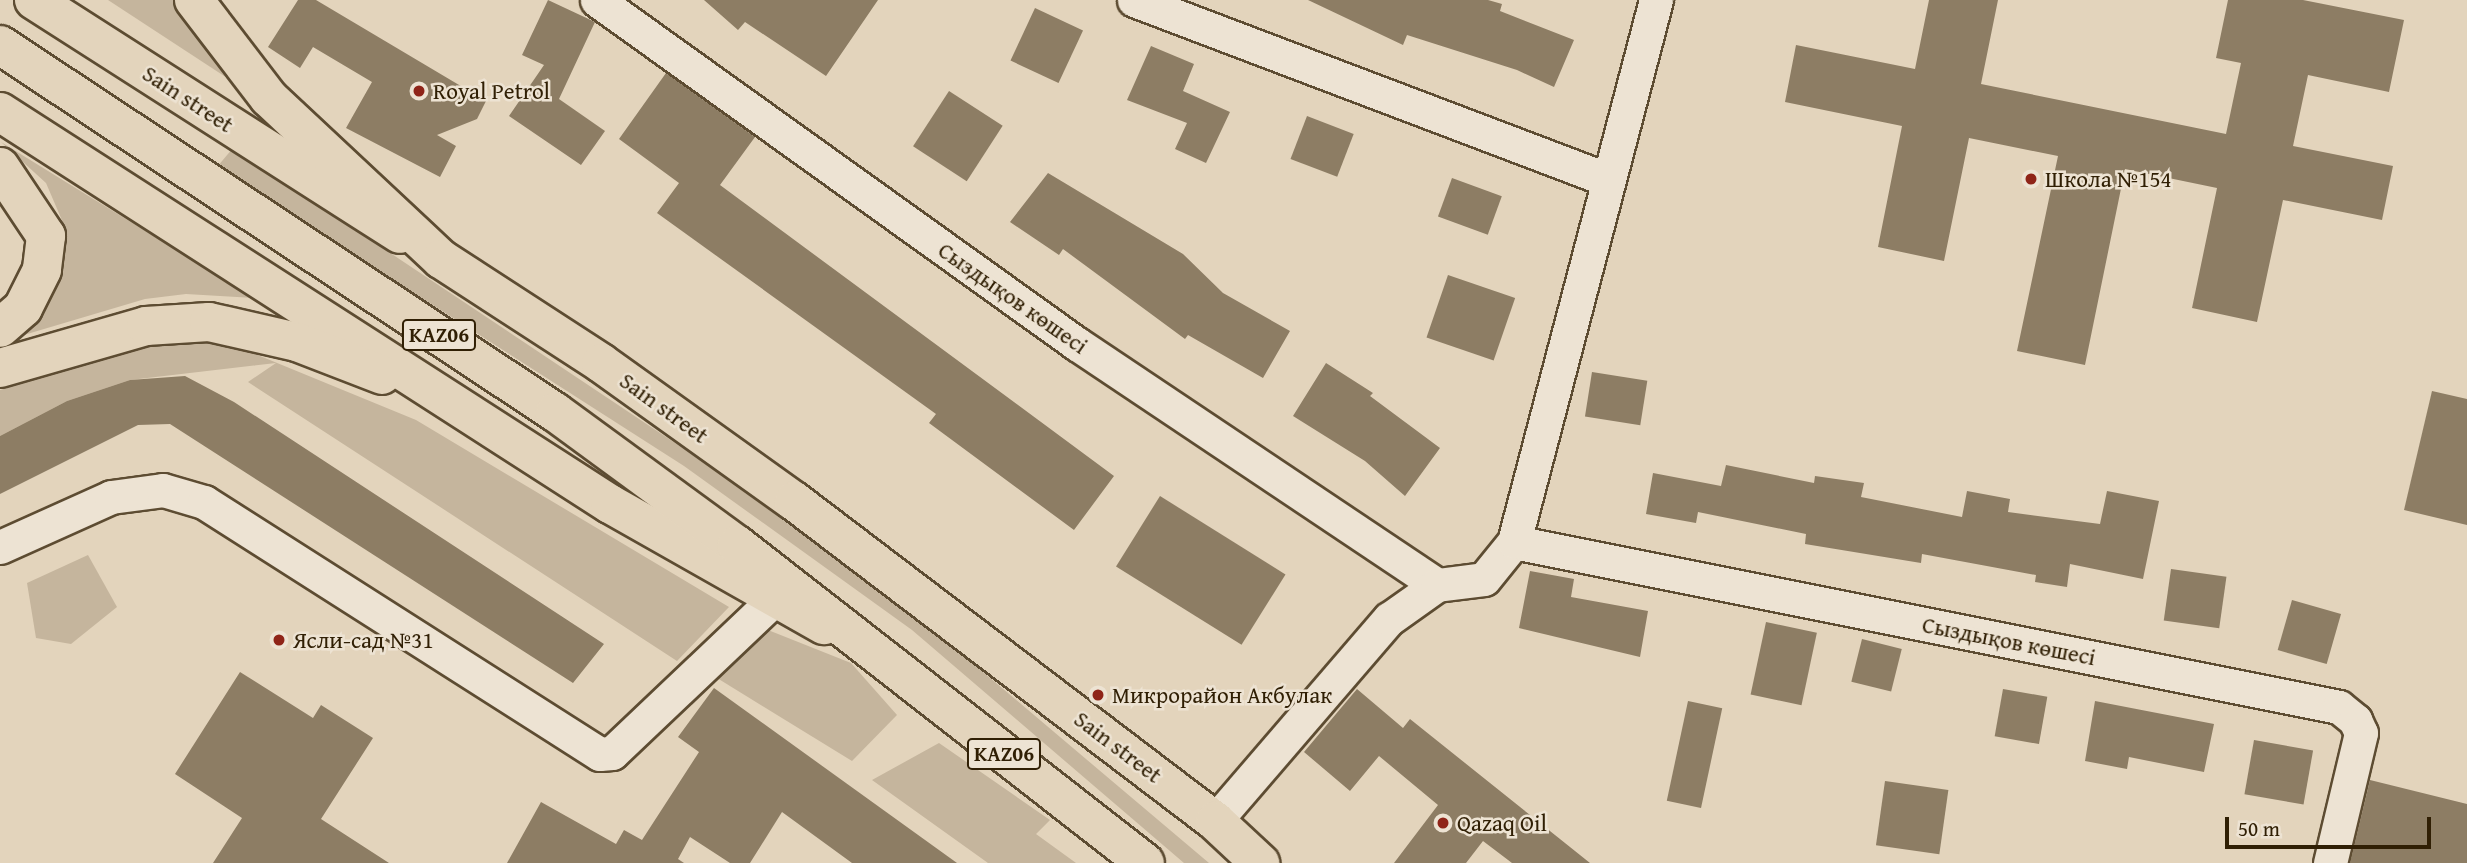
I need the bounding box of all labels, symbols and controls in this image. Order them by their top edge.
street label: Sain street [137,59,239,139]
place label: Royal Petrol [433,77,550,105]
marker: Royal Petrol [411,83,427,99]
place label: Школа №154 [2045,165,2172,193]
marker: Школа №154 [2023,171,2039,187]
street label: Сыздықов көшесі [933,236,1093,360]
road number: KАZ06 [400,318,478,352]
street label: Sain street [614,367,714,449]
street label: Сыздықов көшесі [1920,611,2098,671]
place label: Ясли-сад №31 [293,626,434,654]
marker: Ясли-сад №31 [271,632,287,648]
place label: Микрорайон Акбулак [1112,681,1332,709]
marker: Микрорайон Акбулак [1090,687,1106,703]
street label: Sain street [1069,705,1167,789]
road number: KАZ06 [965,736,1042,772]
scale bar [2229,804,2436,848]
place label: Qazaq Oil [1457,809,1547,837]
text: 50 m [2238,813,2280,844]
marker: Qazaq Oil [1435,815,1451,831]

